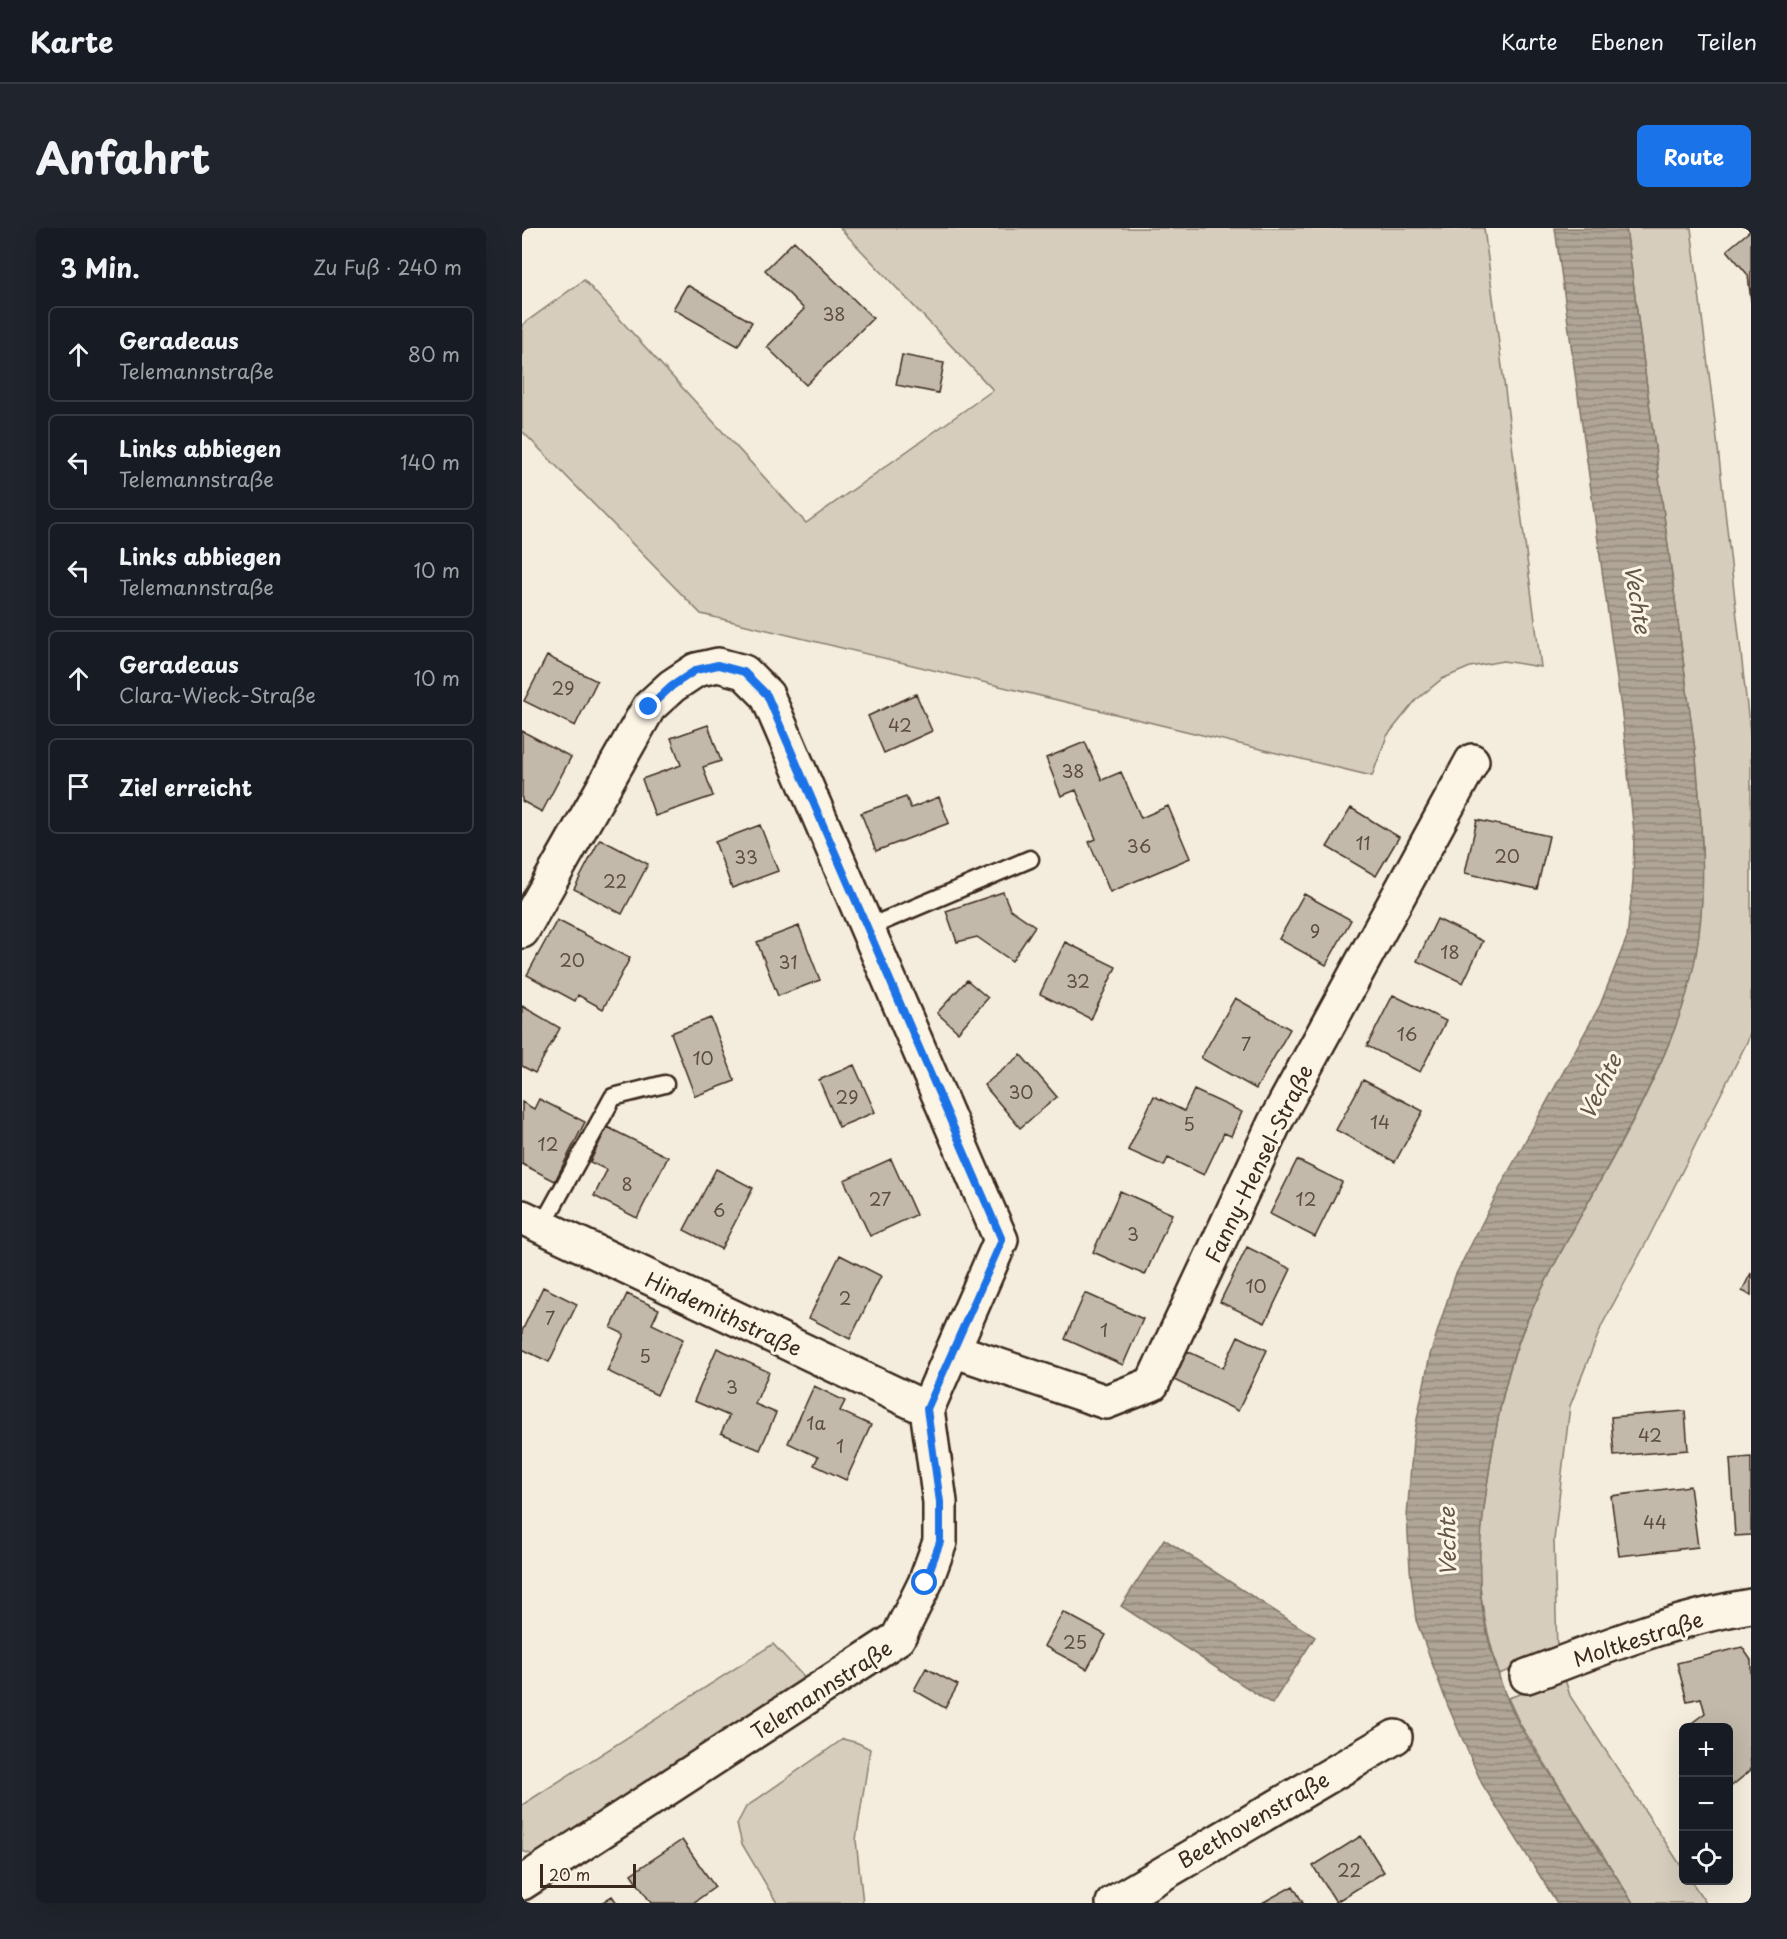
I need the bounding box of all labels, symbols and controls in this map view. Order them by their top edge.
text: Karte [30,20,113,63]
text: Karte [1501,25,1558,57]
text: Ebenen [1591,25,1664,57]
text: Teilen [1697,25,1757,57]
text: Anfahrt [36,125,210,188]
button: Route [1637,125,1751,187]
text: 3 Min. [60,248,140,287]
text: Zu Fuß · 240 m [313,252,462,282]
house number: 38 [822,300,846,327]
text: Geradeaus [119,323,239,356]
icon: ahead [62,338,95,371]
text: 80 m [408,339,460,369]
text: Telemannstraße [119,356,274,386]
text: Links abbiegen [119,431,281,464]
icon: left [62,446,95,479]
text: 140 m [400,447,460,477]
text: Telemannstraße [119,464,274,494]
text: Links abbiegen [119,539,281,572]
icon: left [62,554,95,587]
text: 10 m [413,555,460,585]
water label: Vechte [1617,562,1661,637]
text: Telemannstraße [119,572,274,602]
text: Geradeaus [119,647,239,680]
icon: ahead [62,662,95,695]
text: 10 m [413,663,460,693]
house number: 29 [552,674,574,701]
text: Clara-Wieck-Straße [119,680,316,710]
route end [635,693,661,719]
house number: 42 [888,711,912,738]
house number: 38 [1061,757,1085,784]
icon: arrive [62,770,95,803]
text: Ziel erreicht [119,770,252,803]
house number: 11 [1355,829,1371,856]
house number: 36 [1127,832,1151,859]
house number: 20 [1494,842,1520,869]
house number: 33 [734,843,758,870]
house number: 22 [603,867,627,894]
house number: 9 [1310,917,1320,944]
house number: 18 [1440,938,1460,965]
house number: 20 [559,946,585,973]
house number: 31 [779,948,797,975]
house number: 32 [1066,967,1090,994]
house number: 16 [1397,1020,1417,1047]
house number: 7 [1241,1030,1251,1057]
house number: 10 [692,1044,714,1071]
water label: Vechte [1569,1047,1630,1124]
street label: Fanny-Hensel-Straße [1196,1058,1320,1268]
house number: 30 [1008,1078,1034,1105]
house number: 29 [836,1083,858,1110]
house number: 14 [1370,1108,1390,1135]
house number: 5 [1183,1110,1195,1137]
house number: 12 [538,1130,558,1157]
house number: 8 [621,1170,633,1197]
house number: 27 [869,1185,891,1212]
house number: 12 [1296,1185,1316,1212]
house number: 6 [713,1196,725,1223]
house number: 3 [1127,1220,1139,1247]
street label: Hindemithstraße [640,1263,808,1363]
house number: 10 [1245,1272,1267,1299]
house number: 2 [839,1284,851,1311]
house number: 7 [545,1304,555,1331]
house number: 1 [1100,1316,1108,1343]
house number: 5 [639,1342,651,1369]
house number: 3 [726,1373,738,1400]
house number: 1a [806,1409,826,1436]
house number: 42 [1638,1421,1662,1448]
house number: 1 [836,1432,844,1459]
water label: Vechte [1429,1506,1463,1577]
house number: 44 [1643,1508,1667,1535]
route start [911,1569,937,1595]
street label: Moltkestraße [1569,1602,1707,1674]
house number: 25 [1063,1628,1087,1655]
street label: Telemannstraße [744,1631,898,1747]
map controls [1679,1723,1733,1885]
button: + [1679,1723,1733,1777]
street label: Beethovenstraße [1171,1763,1335,1875]
button: − [1679,1777,1733,1831]
button: locate [1679,1831,1733,1885]
house number: 22 [1337,1856,1361,1883]
scale bar [540,1861,636,1888]
text: 20 m [549,1862,590,1886]

